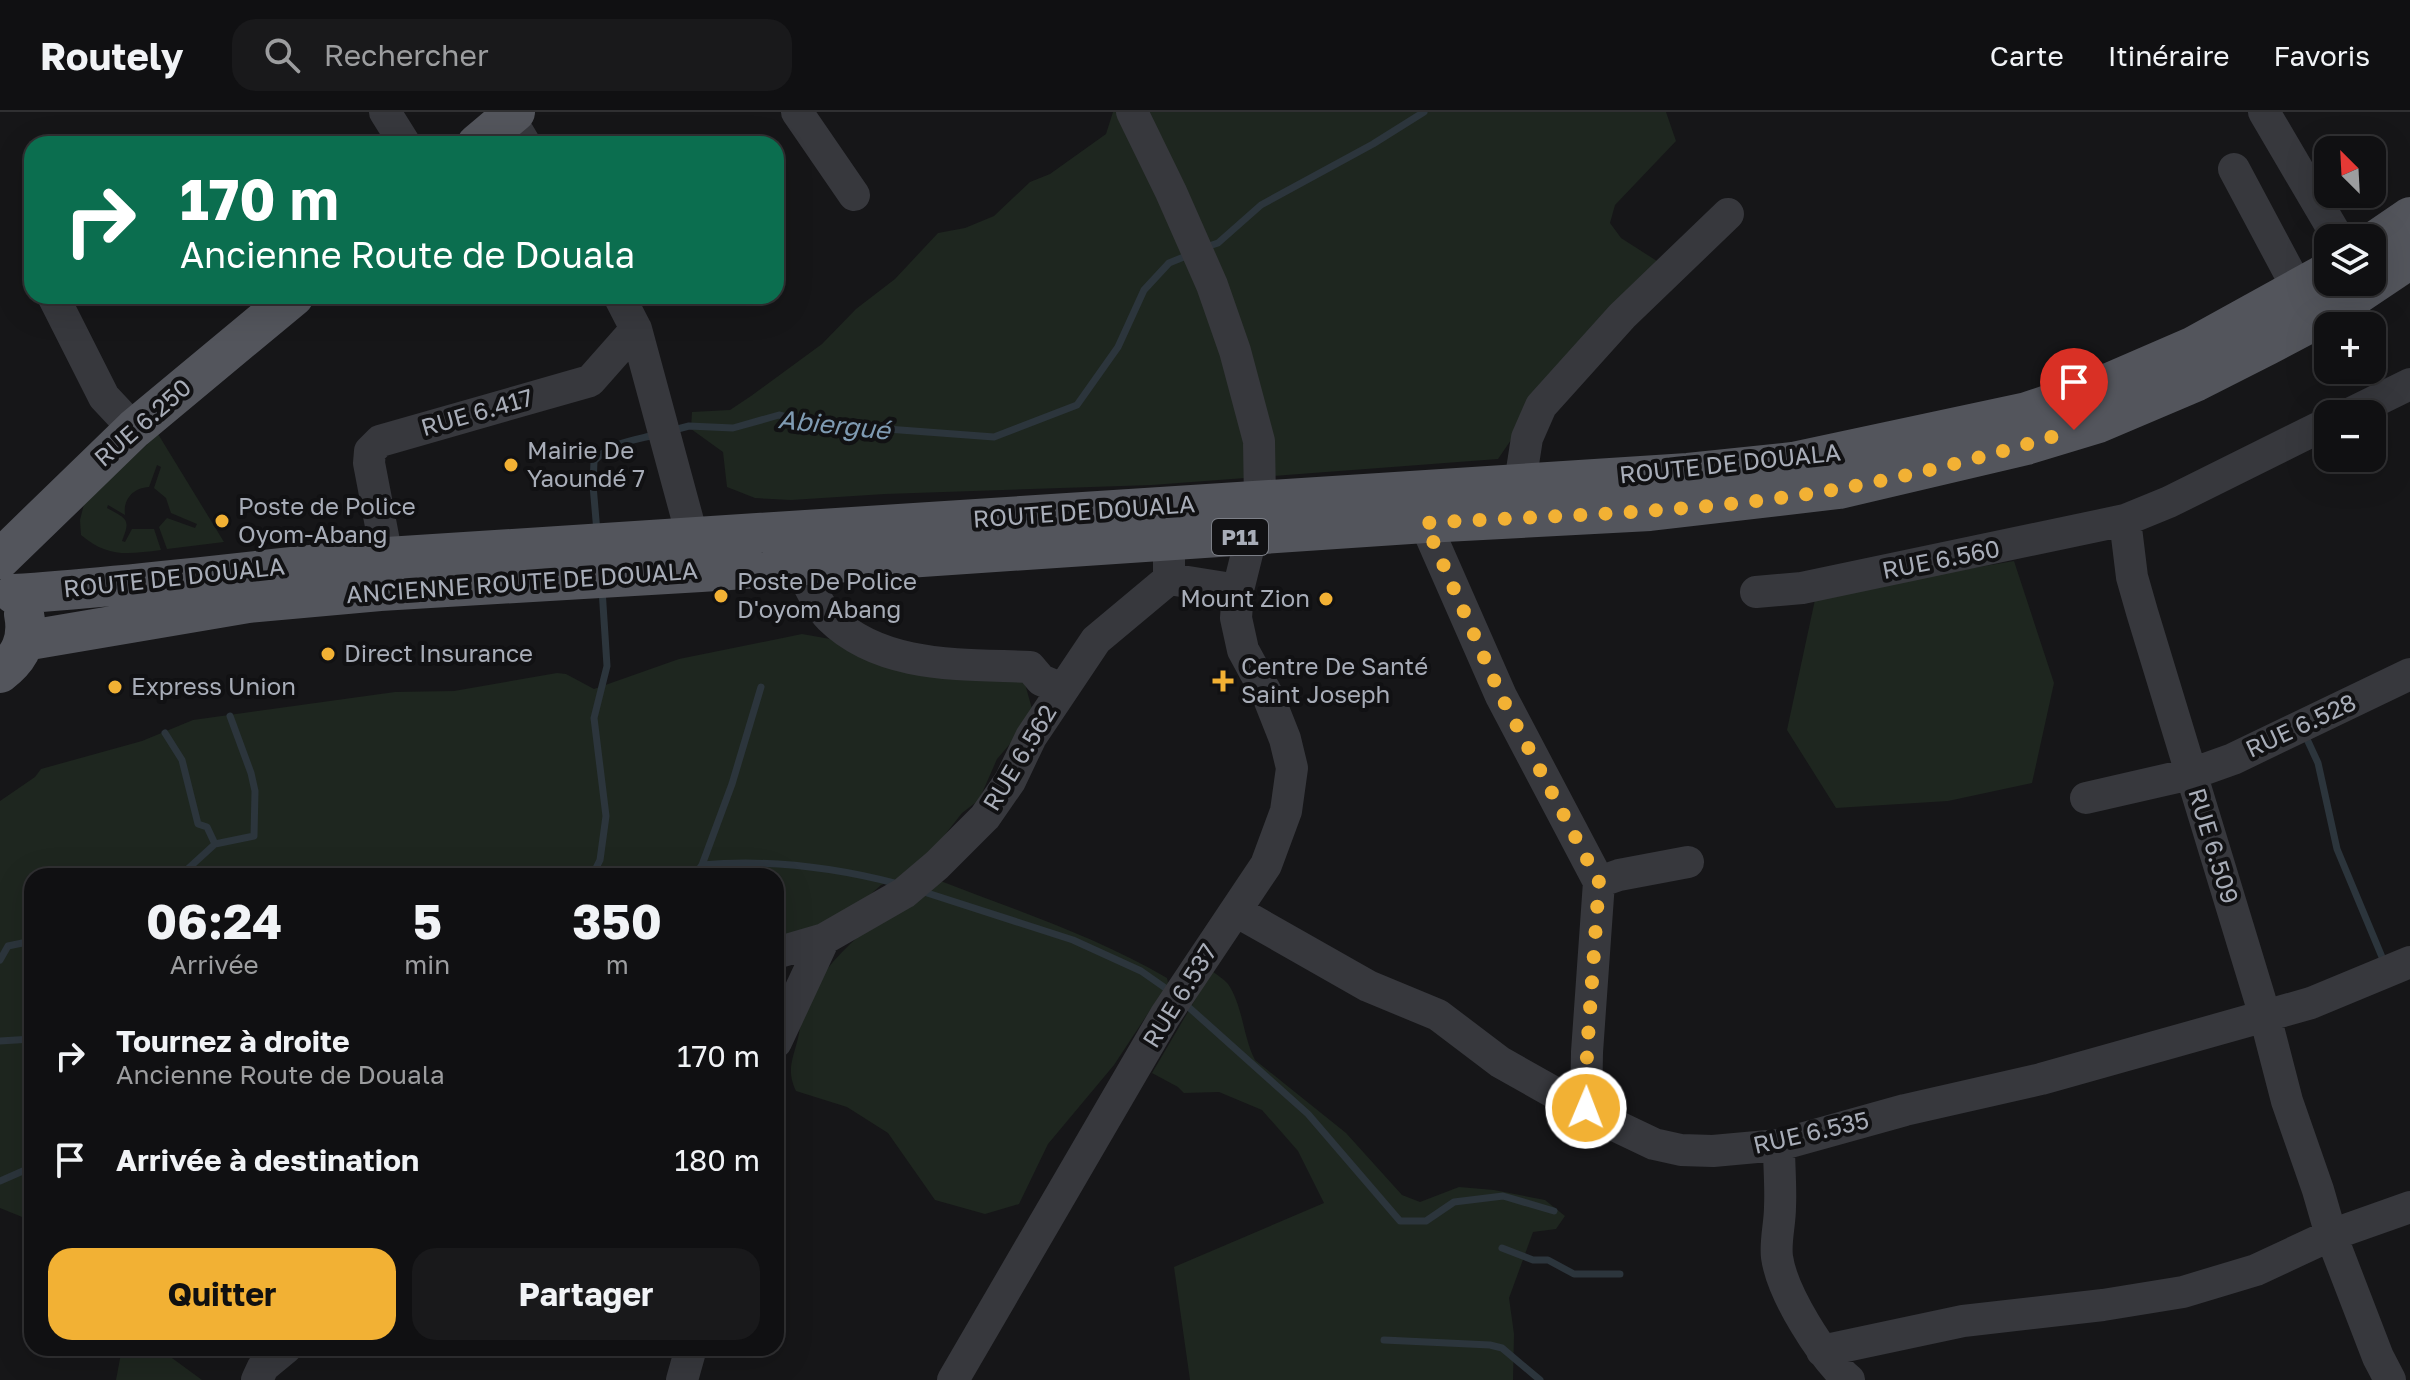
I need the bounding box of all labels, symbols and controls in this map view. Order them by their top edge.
search box [232,19,792,91]
text: Routely [40,33,184,78]
icon: search [260,33,304,77]
text: Rechercher [324,37,489,73]
text: Carte [1990,39,2064,72]
text: Itinéraire [2108,39,2229,72]
text: Favoris [2273,39,2370,72]
north arrow [2314,136,2386,208]
map controls [2314,136,2386,472]
text: 170 m [180,165,339,232]
icon: right [48,168,152,272]
button: layers [2314,224,2386,296]
text: Ancienne Route de Douala [180,233,635,276]
button: + [2314,312,2386,384]
pin [2040,348,2108,430]
icon: arrive [2052,360,2096,404]
street label: RUE 6.250 [88,372,196,472]
street label: RUE 6.417 [417,382,536,441]
button: − [2314,400,2386,472]
water label: Abiergué [777,403,894,446]
place label: Mairie De Yaoundé 7 [527,435,645,492]
street label: ROUTE DE DOUALA [1618,436,1842,489]
marker: Mairie De Yaoundé 7 [502,456,520,474]
street label: ROUTE DE DOUALA [972,488,1196,533]
place label: Poste de Police Oyom-Abang [238,491,416,548]
marker: Poste de Police Oyom-Abang [213,512,231,530]
road number: P11 [1212,519,1268,555]
street label: RUE 6.560 [1879,533,2002,584]
street label: ROUTE DE DOUALA [62,550,286,603]
street label: ANCIENNE ROUTE DE DOUALA [345,555,699,608]
place label: Poste De Police D'oyom Abang [737,566,917,623]
place label: Mount Zion [1180,583,1310,612]
marker: Poste De Police D'oyom Abang [712,587,730,605]
marker: Mount Zion [1317,590,1335,608]
place label: Direct Insurance [344,638,533,667]
marker: Direct Insurance [319,645,337,663]
place label: Centre De Santé Saint Joseph [1241,651,1428,708]
marker: Centre De Santé Saint Joseph [1212,670,1234,692]
place label: Express Union [131,671,296,700]
marker: Express Union [106,678,124,696]
street label: RUE 6.528 [2241,686,2360,763]
street label: RUE 6.562 [976,699,1062,815]
street label: RUE 6.509 [2183,784,2246,907]
text: 06:24 [146,892,282,950]
text: 5 [413,892,442,950]
text: 350 [572,892,662,950]
street label: RUE 6.537 [1136,938,1222,1052]
text: Arrivée [170,949,259,980]
text: min [404,949,450,980]
text: m [606,949,629,980]
text: Tournez à droite [116,1023,350,1059]
icon: right [48,1034,92,1078]
text: 170 m [677,1038,760,1074]
text: Ancienne Route de Douala [116,1059,445,1090]
position arrow [1544,1066,1628,1150]
street label: RUE 6.535 [1750,1104,1871,1159]
icon: arrive [48,1138,92,1182]
text: Arrivée à destination [116,1142,419,1178]
text: 180 m [675,1142,760,1178]
button: Quitter [48,1248,396,1340]
button: Partager [412,1248,760,1340]

